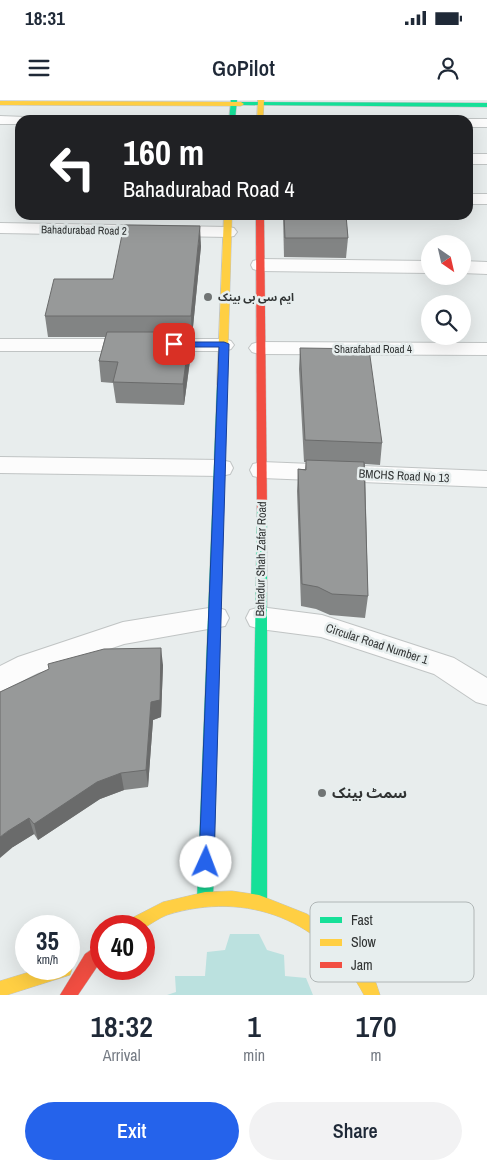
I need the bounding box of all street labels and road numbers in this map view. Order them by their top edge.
street label: Bahadurabad Road 2 [41,222,127,238]
street label: Sharafabad Road 4 [334,342,412,356]
street label: BMCHS Road No 13 [358,466,450,486]
street label: Bahadur Shah Zafar Road [252,501,270,617]
street label: Circular Road Number 1 [324,620,431,668]

